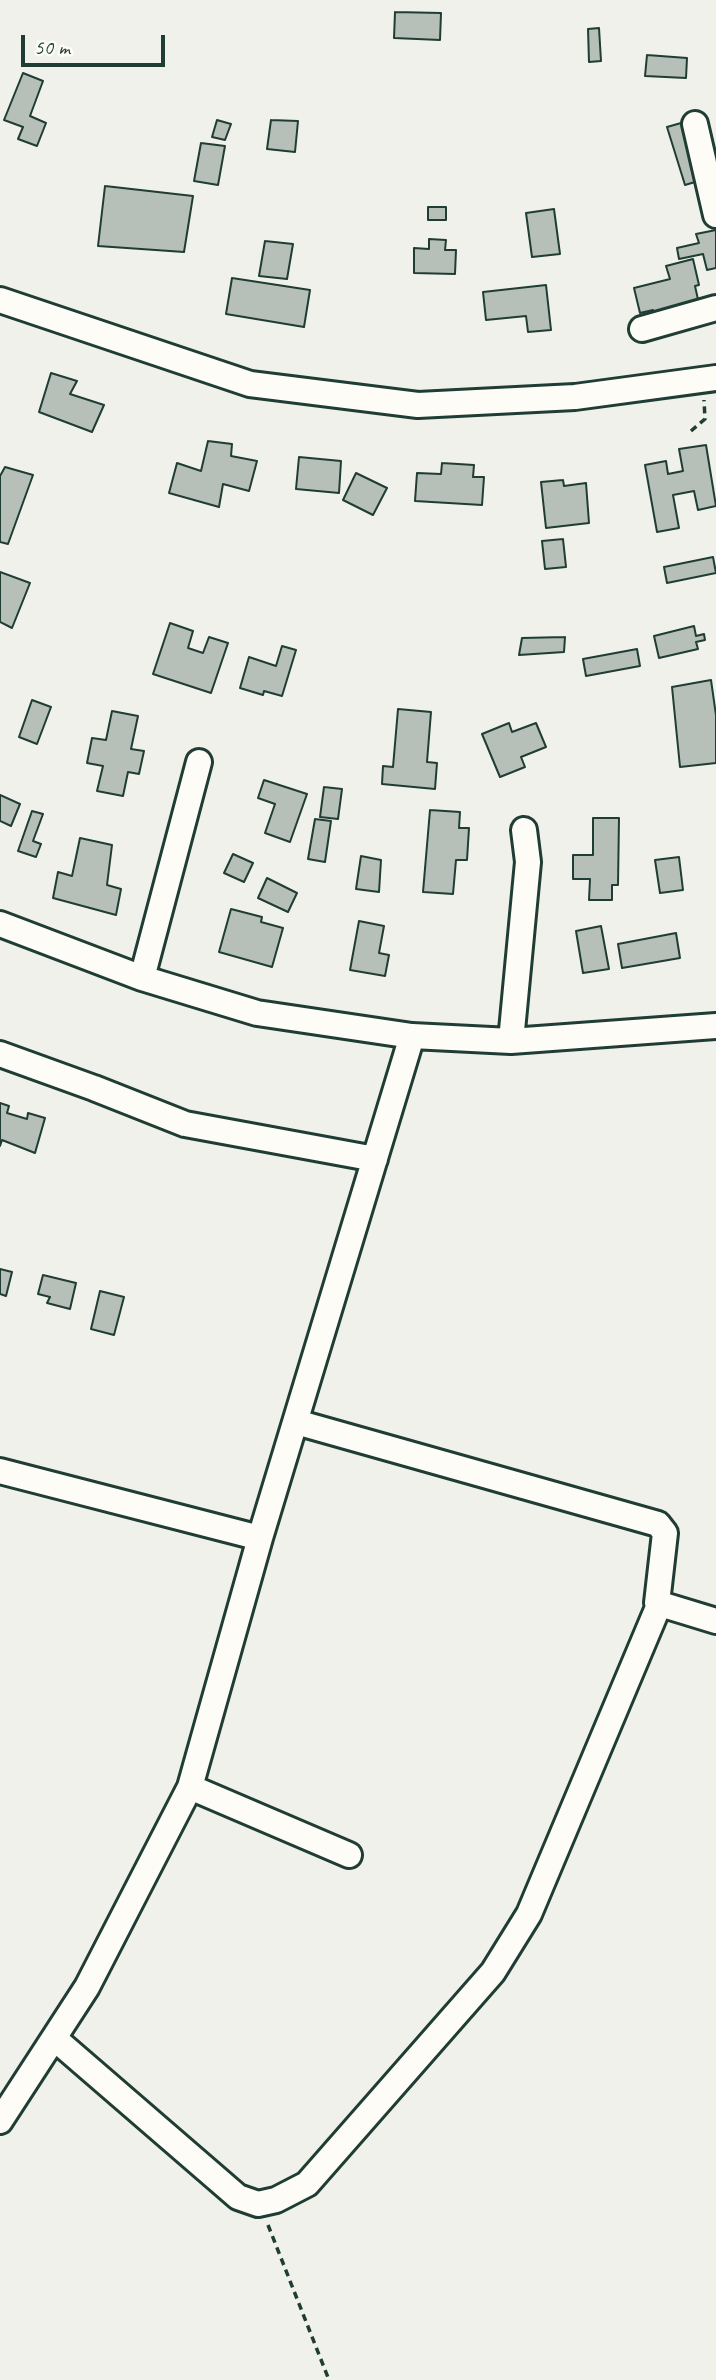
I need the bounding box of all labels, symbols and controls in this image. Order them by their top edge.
scale bar [24,21,168,65]
text: 50 m [34,34,70,60]

